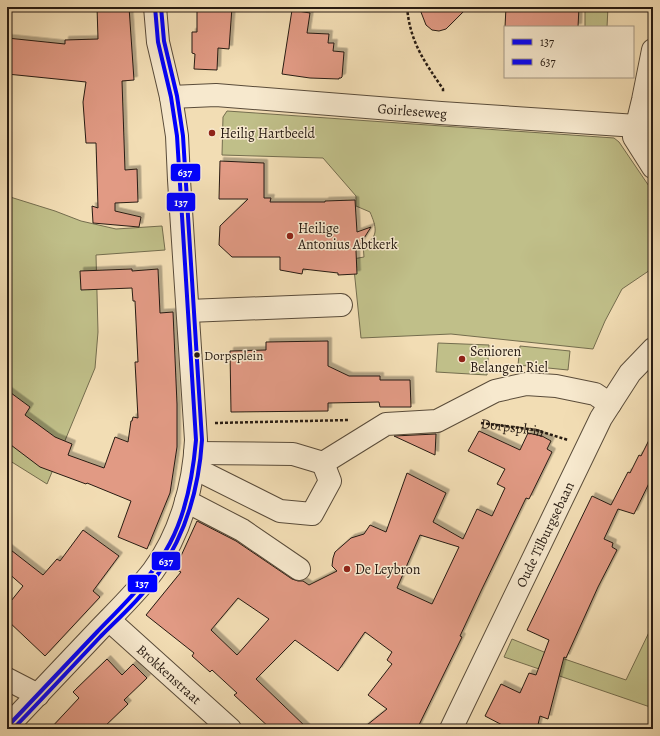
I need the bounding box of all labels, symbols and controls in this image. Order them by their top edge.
legend [504,26,634,78]
text: 137 [540,34,555,50]
text: 637 [540,54,557,70]
street label: Goirleseweg [377,98,448,123]
place label: Heilig Hartbeeld [220,124,315,143]
marker: Heilig Hartbeeld [207,128,217,138]
line badge: 637 [170,163,201,182]
text: 637 [178,165,193,180]
line badge: 137 [166,192,196,212]
text: 137 [174,195,188,210]
place label: Heilige Antonius Abtkerk [297,219,398,254]
marker: Heilige Antonius Abtkerk [285,231,295,241]
place label: Senioren Belangen Riel [470,342,548,377]
place label: Dorpsplein [204,347,263,364]
marker: Dorpsplein [192,350,202,360]
marker: Senioren Belangen Riel [457,354,467,364]
street label: Dorpsplein [480,414,547,442]
street label: Oude Tilburgsebaan [511,478,579,591]
line badge: 637 [151,551,181,571]
text: 637 [159,554,174,569]
place label: De Leybron [355,560,421,579]
marker: De Leybron [342,564,352,574]
line badge: 137 [127,574,158,593]
text: 137 [135,576,149,591]
street label: Brokkenstraat [133,640,206,709]

